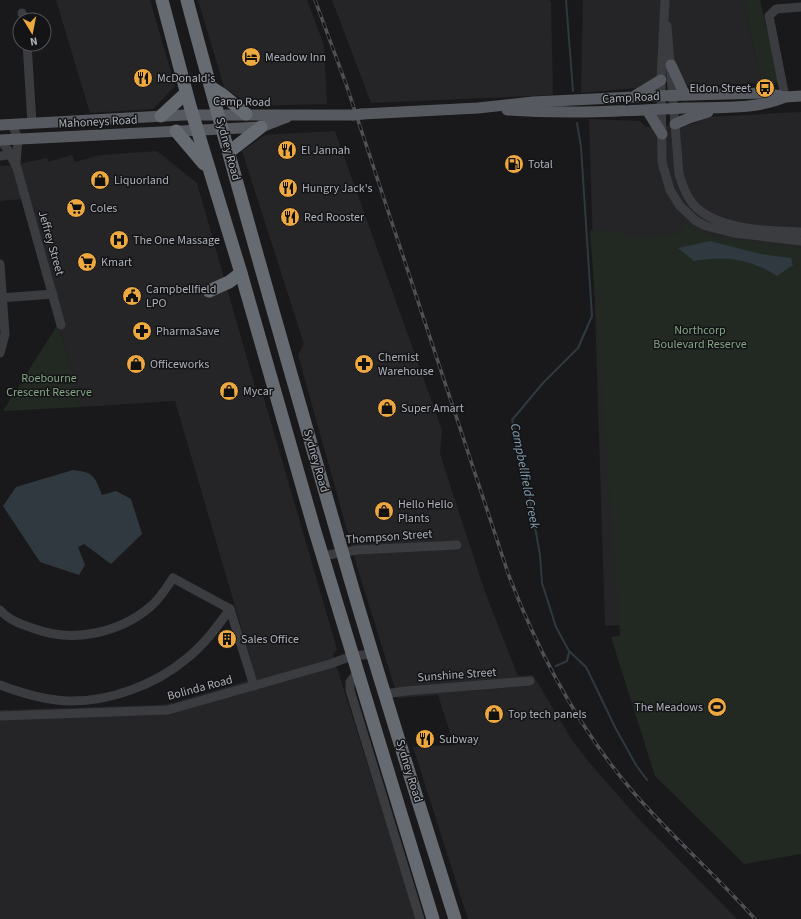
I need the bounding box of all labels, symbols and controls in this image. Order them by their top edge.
north arrow [12,12,52,52]
text: N [29,33,39,49]
hotel icon: Meadow Inn [240,46,262,68]
place label: Meadow Inn [265,49,326,66]
restaurant icon: McDonald's [132,67,154,89]
place label: McDonald's [157,70,215,87]
bus stop icon: Eldon Street [754,77,776,99]
place label: Eldon Street [689,80,751,97]
street label: Camp Road [602,88,660,108]
street label: Camp Road [213,93,271,111]
street label: Mahoneys Road [58,111,138,133]
street label: Sydney Road [211,115,245,183]
restaurant icon: El Jannah [276,139,298,161]
place label: El Jannah [301,142,350,159]
fuel station icon: Total [503,153,525,175]
place label: Total [528,156,553,173]
shop icon: Liquorland [89,169,111,191]
place label: Liquorland [114,172,169,189]
restaurant icon: Hungry Jack's [277,177,299,199]
place label: Hungry Jack's [302,180,372,197]
supermarket icon: Coles [65,197,87,219]
place label: Coles [90,200,117,217]
restaurant icon: Red Rooster [279,206,301,228]
street label: Jeffrey Street [34,209,68,277]
place label: Red Rooster [304,209,365,226]
hospital icon: The One Massage [108,229,130,251]
place label: The One Massage [133,232,220,249]
supermarket icon: Kmart [76,251,98,273]
place label: Kmart [101,254,132,271]
place label: Campbellfield LPO [146,281,216,312]
public building icon: Campbellfield LPO [121,285,143,307]
pharmacy icon: PharmaSave [131,320,153,342]
park label: Northcorp Boulevard Reserve [653,322,747,353]
place label: PharmaSave [156,323,220,340]
place label: Chemist Warehouse [378,349,434,380]
shop icon: Officeworks [125,353,147,375]
pharmacy icon: Chemist Warehouse [353,353,375,375]
place label: Officeworks [150,356,209,373]
park label: Roebourne Crescent Reserve [6,370,92,401]
shop icon: Mycar [218,380,240,402]
place label: Mycar [243,383,274,400]
shop icon: Super Amart [376,397,398,419]
place label: Super Amart [401,400,464,417]
water label: Campbellfield Creek [506,422,544,531]
street label: Sydney Road [299,427,333,495]
place label: Hello Hello Plants [398,496,453,527]
shop icon: Hello Hello Plants [373,500,395,522]
street label: Thompson Street [345,525,433,549]
building icon: Sales Office [216,628,238,650]
place label: Sales Office [241,631,299,648]
street label: Sunshine Street [417,664,497,686]
street label: Bolinda Road [165,671,235,705]
sports icon: The Meadows [706,696,728,718]
place label: The Meadows [634,699,703,716]
shop icon: Top tech panels [483,703,505,725]
place label: Top tech panels [508,706,587,723]
restaurant icon: Subway [414,728,436,750]
place label: Subway [439,731,479,748]
street label: Sydney Road [391,737,427,805]

